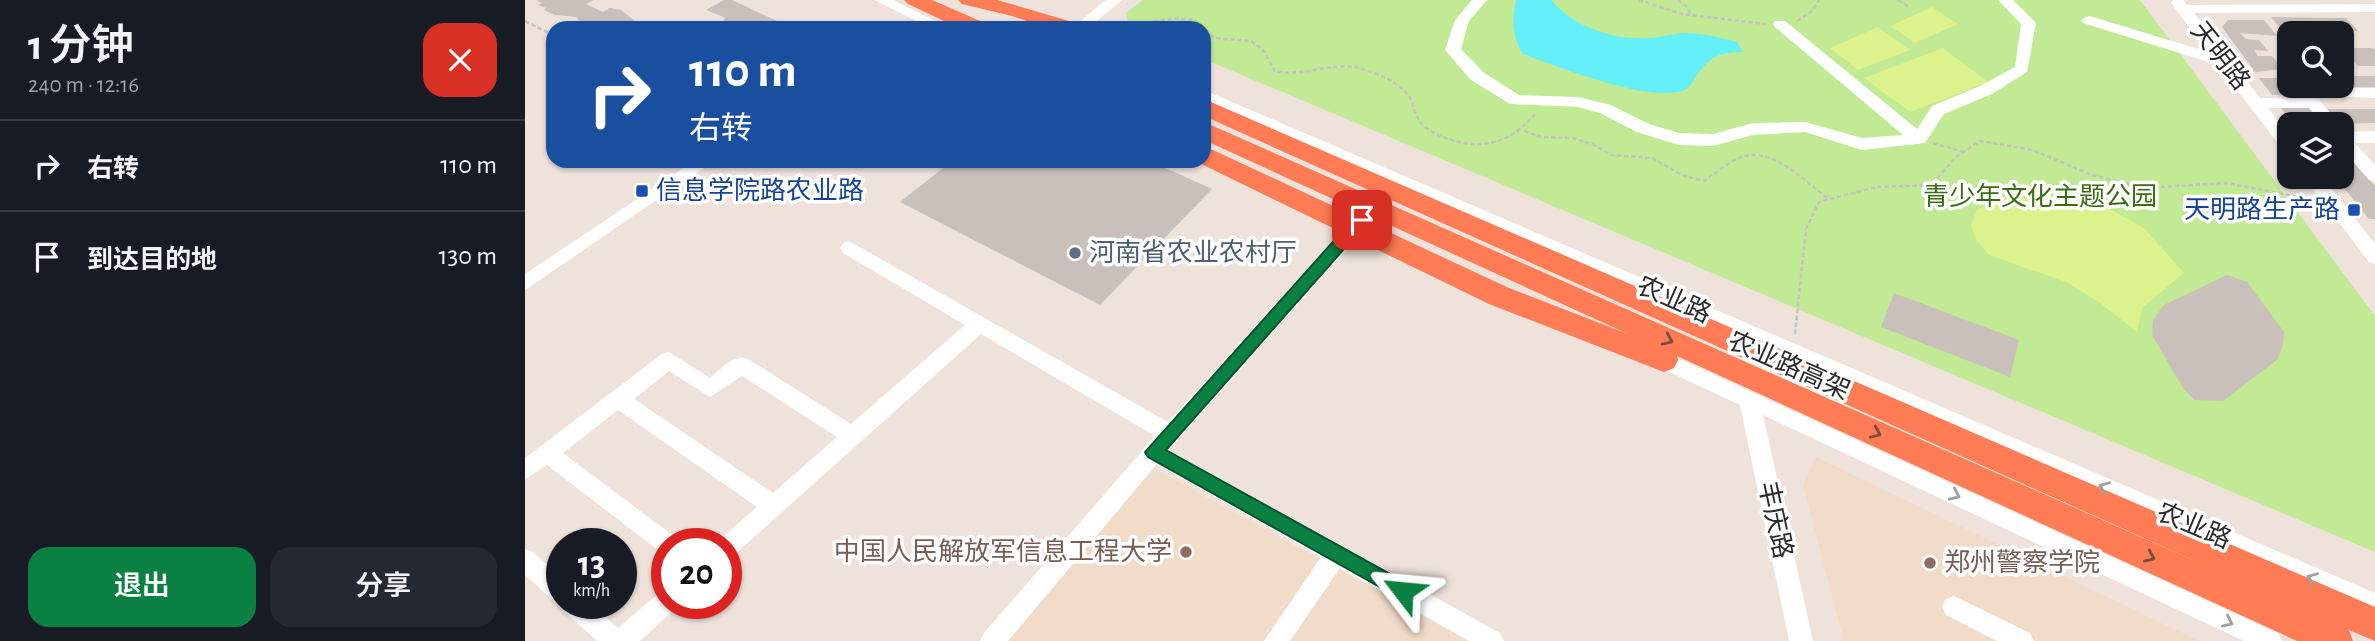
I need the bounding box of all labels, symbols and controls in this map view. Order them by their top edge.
street label: 天明路 [2186,17,2255,95]
map controls [2277,21,2354,189]
button: search [2277,21,2354,98]
button: close [423,23,497,97]
text: 1 分钟 [28,25,133,67]
text: 110 m [689,47,797,96]
icon: right [574,49,665,140]
text: 240 m · 12:16 [28,74,139,97]
button: layers [2277,112,2354,189]
text: 右转 [689,113,753,145]
icon: right [28,147,66,185]
text: 110 m [440,152,497,178]
text: 右转 [87,156,139,182]
place label: 信息学院路农业路 [656,176,864,204]
park label: 青少年文化主题公园 [1923,182,2157,210]
marker: 信息学院路农业路 [634,183,650,199]
pin [1332,190,1392,250]
place label: 天明路生产路 [2184,196,2340,223]
icon: arrive [1343,201,1381,239]
marker: 天明路生产路 [2346,202,2362,218]
icon: arrive [28,238,66,276]
place label: 河南省农业农村厅 [1089,238,1297,266]
text: 130 m [439,243,497,269]
marker: 河南省农业农村厅 [1067,245,1083,261]
text: 到达目的地 [87,247,217,273]
street label: 农业路 [1633,270,1716,328]
street label: 农业路高架 [1724,326,1854,404]
one-way arrow [1661,332,1673,346]
one-way arrow [1868,425,1881,439]
street label: 丰庆路 [1754,479,1798,561]
one-way arrow [2098,481,2111,495]
one-way arrow [1948,487,1960,501]
street label: 农业路 [2153,497,2236,553]
speed limit sign: 20 [651,528,742,619]
place label: 中国人民解放军信息工程大学 [834,537,1172,565]
marker: 中国人民解放军信息工程大学 [1178,544,1194,560]
button: 退出 [28,547,256,627]
button: 分享 [270,547,497,627]
text: 13 [578,547,605,582]
place label: 郑州警察学院 [1944,548,2100,576]
one-way arrow [2143,549,2155,563]
position arrow [1366,554,1440,628]
marker: 郑州警察学院 [1922,555,1938,571]
one-way arrow [2307,572,2320,586]
text: km/h [573,582,610,600]
one-way arrow [2221,613,2233,627]

